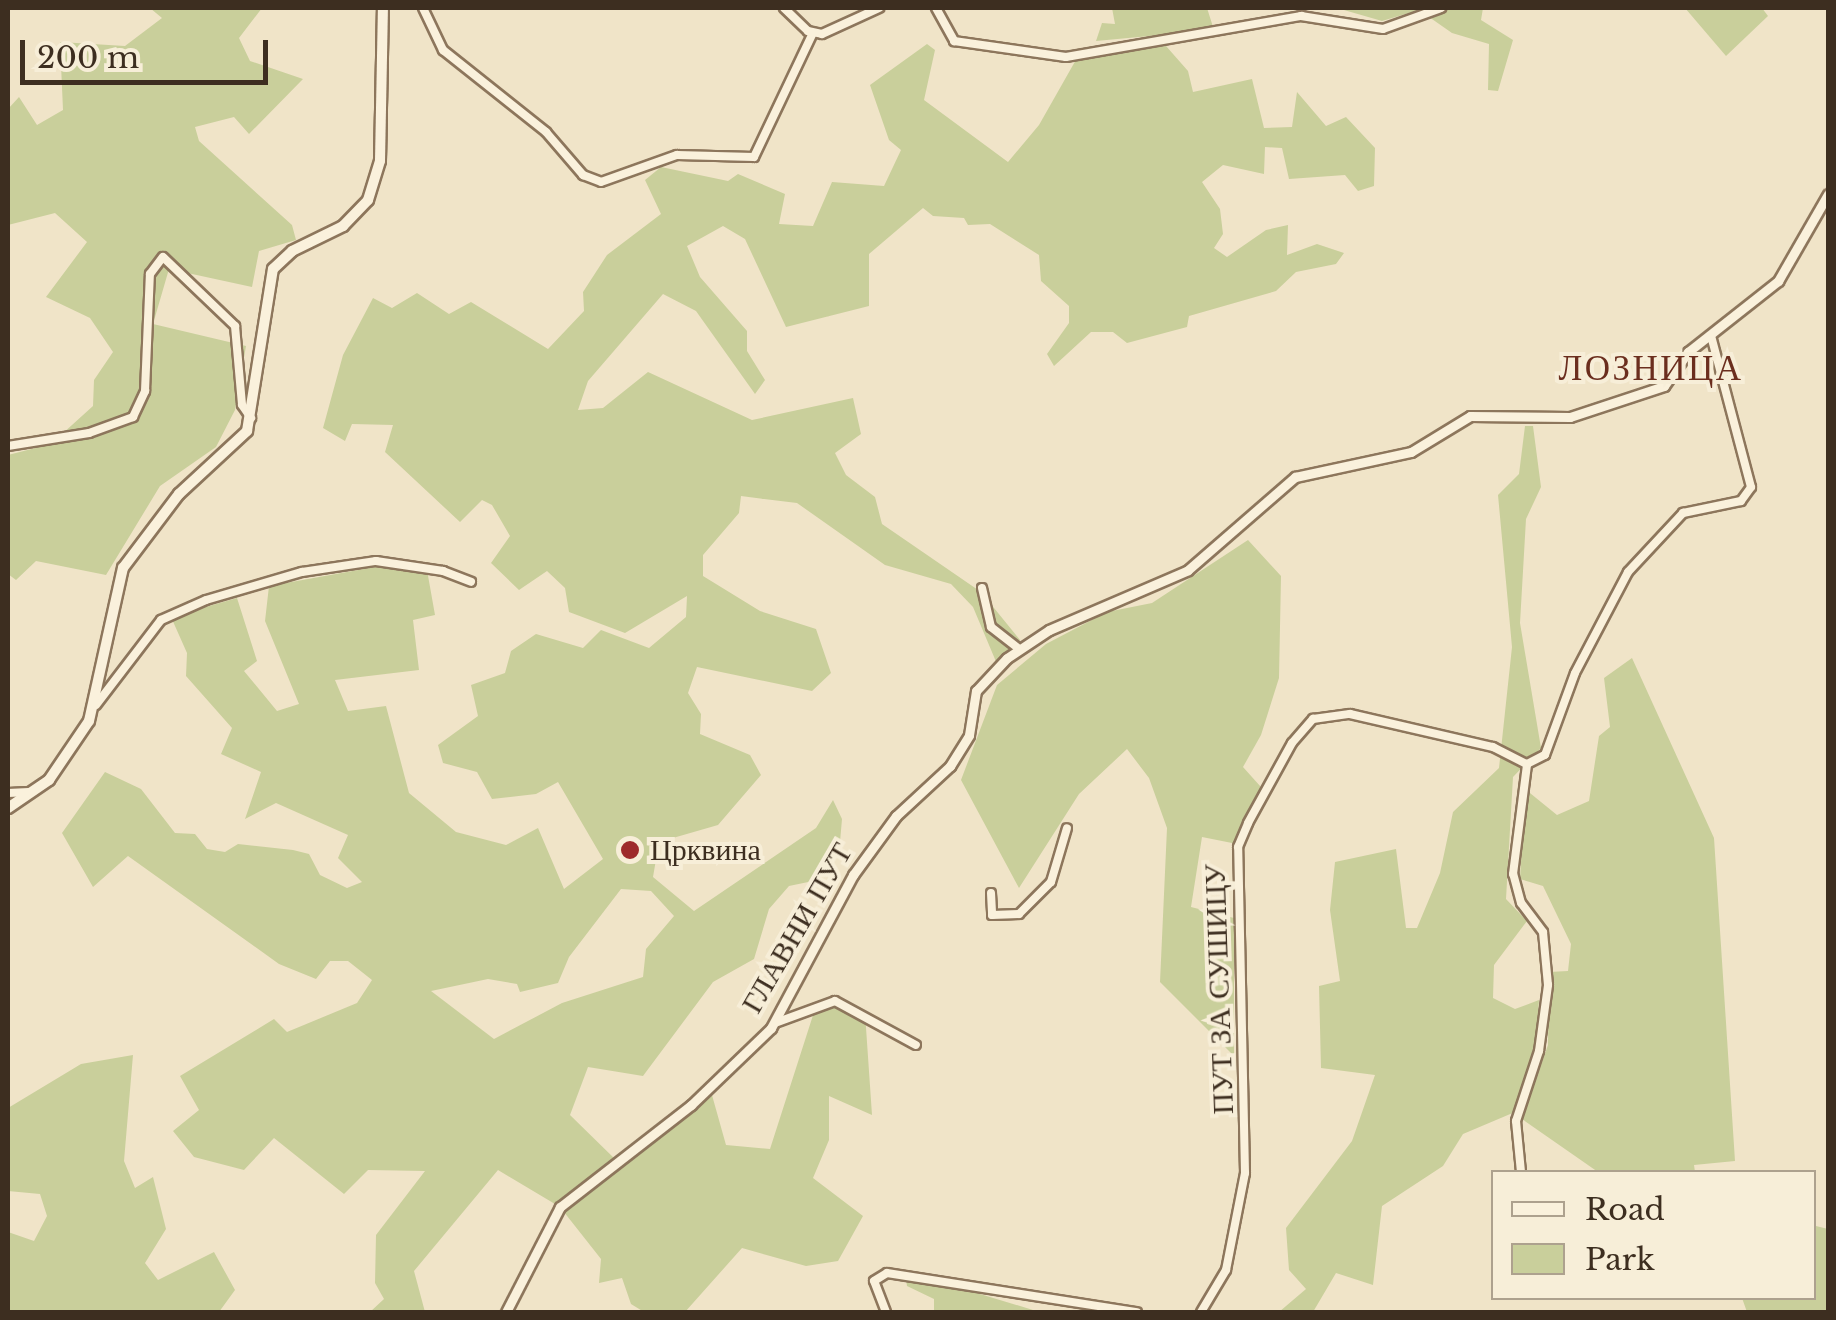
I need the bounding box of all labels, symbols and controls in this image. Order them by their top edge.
scale bar [25,20,272,82]
text: 200 m [37,39,139,76]
district label: ЛОЗНИЦА [1558,347,1744,389]
place label: Црквина [650,832,761,868]
street label: ГЛАВНИ ПУТ [734,837,860,1019]
marker: Црквина [619,839,641,861]
street label: ПУТ ЗА СУШИЦУ [1197,863,1241,1115]
legend [1491,1170,1816,1300]
text: Road [1585,1191,1665,1228]
text: Park [1585,1241,1655,1278]

